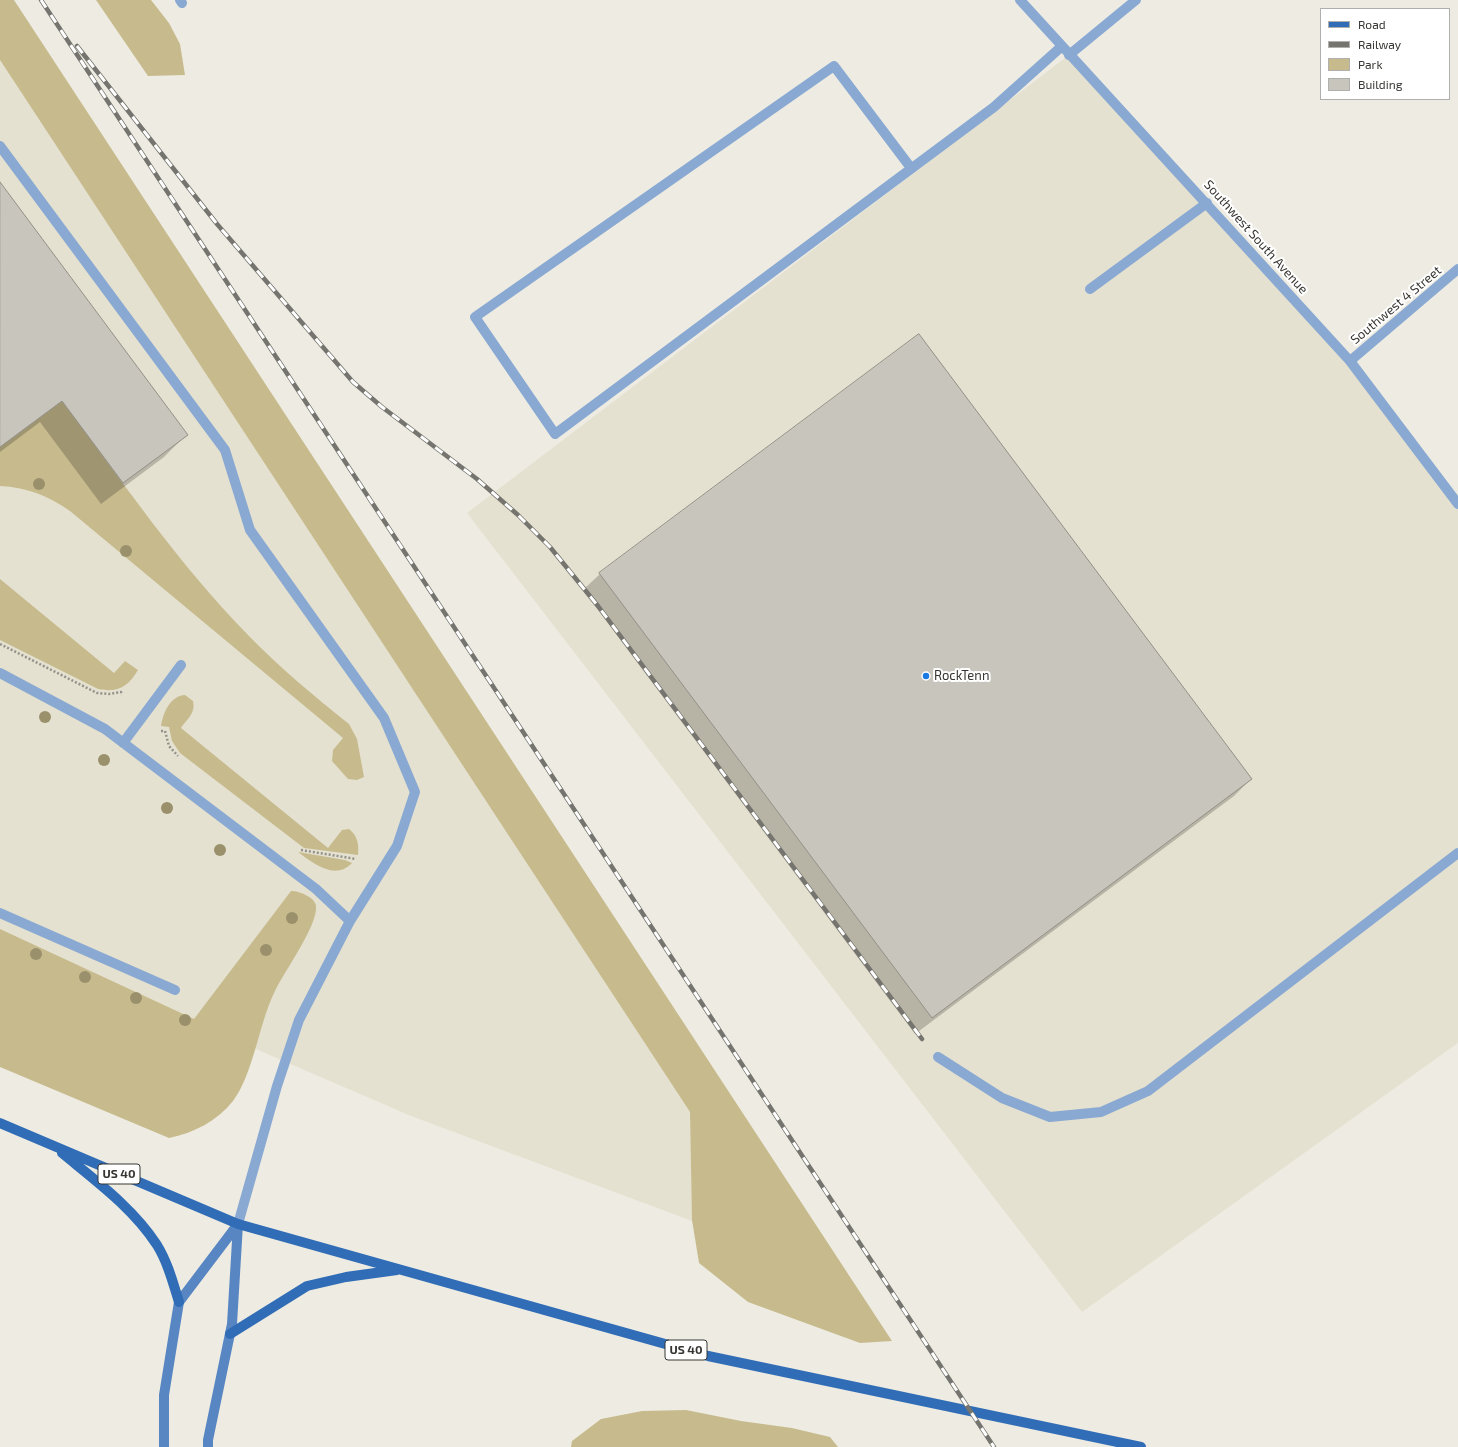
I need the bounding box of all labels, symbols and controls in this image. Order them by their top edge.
legend [1320,8,1450,100]
text: Road [1358,17,1386,31]
text: Railway [1358,37,1401,51]
text: Park [1358,57,1383,71]
text: Building [1358,77,1402,91]
street label: Southwest South Avenue [1201,177,1311,297]
street label: Southwest 4 Street [1347,262,1445,348]
place label: RockTenn [934,668,989,684]
marker: RockTenn [921,671,931,681]
road number: US 40 [98,1164,140,1184]
road number: US 40 [665,1340,707,1360]

